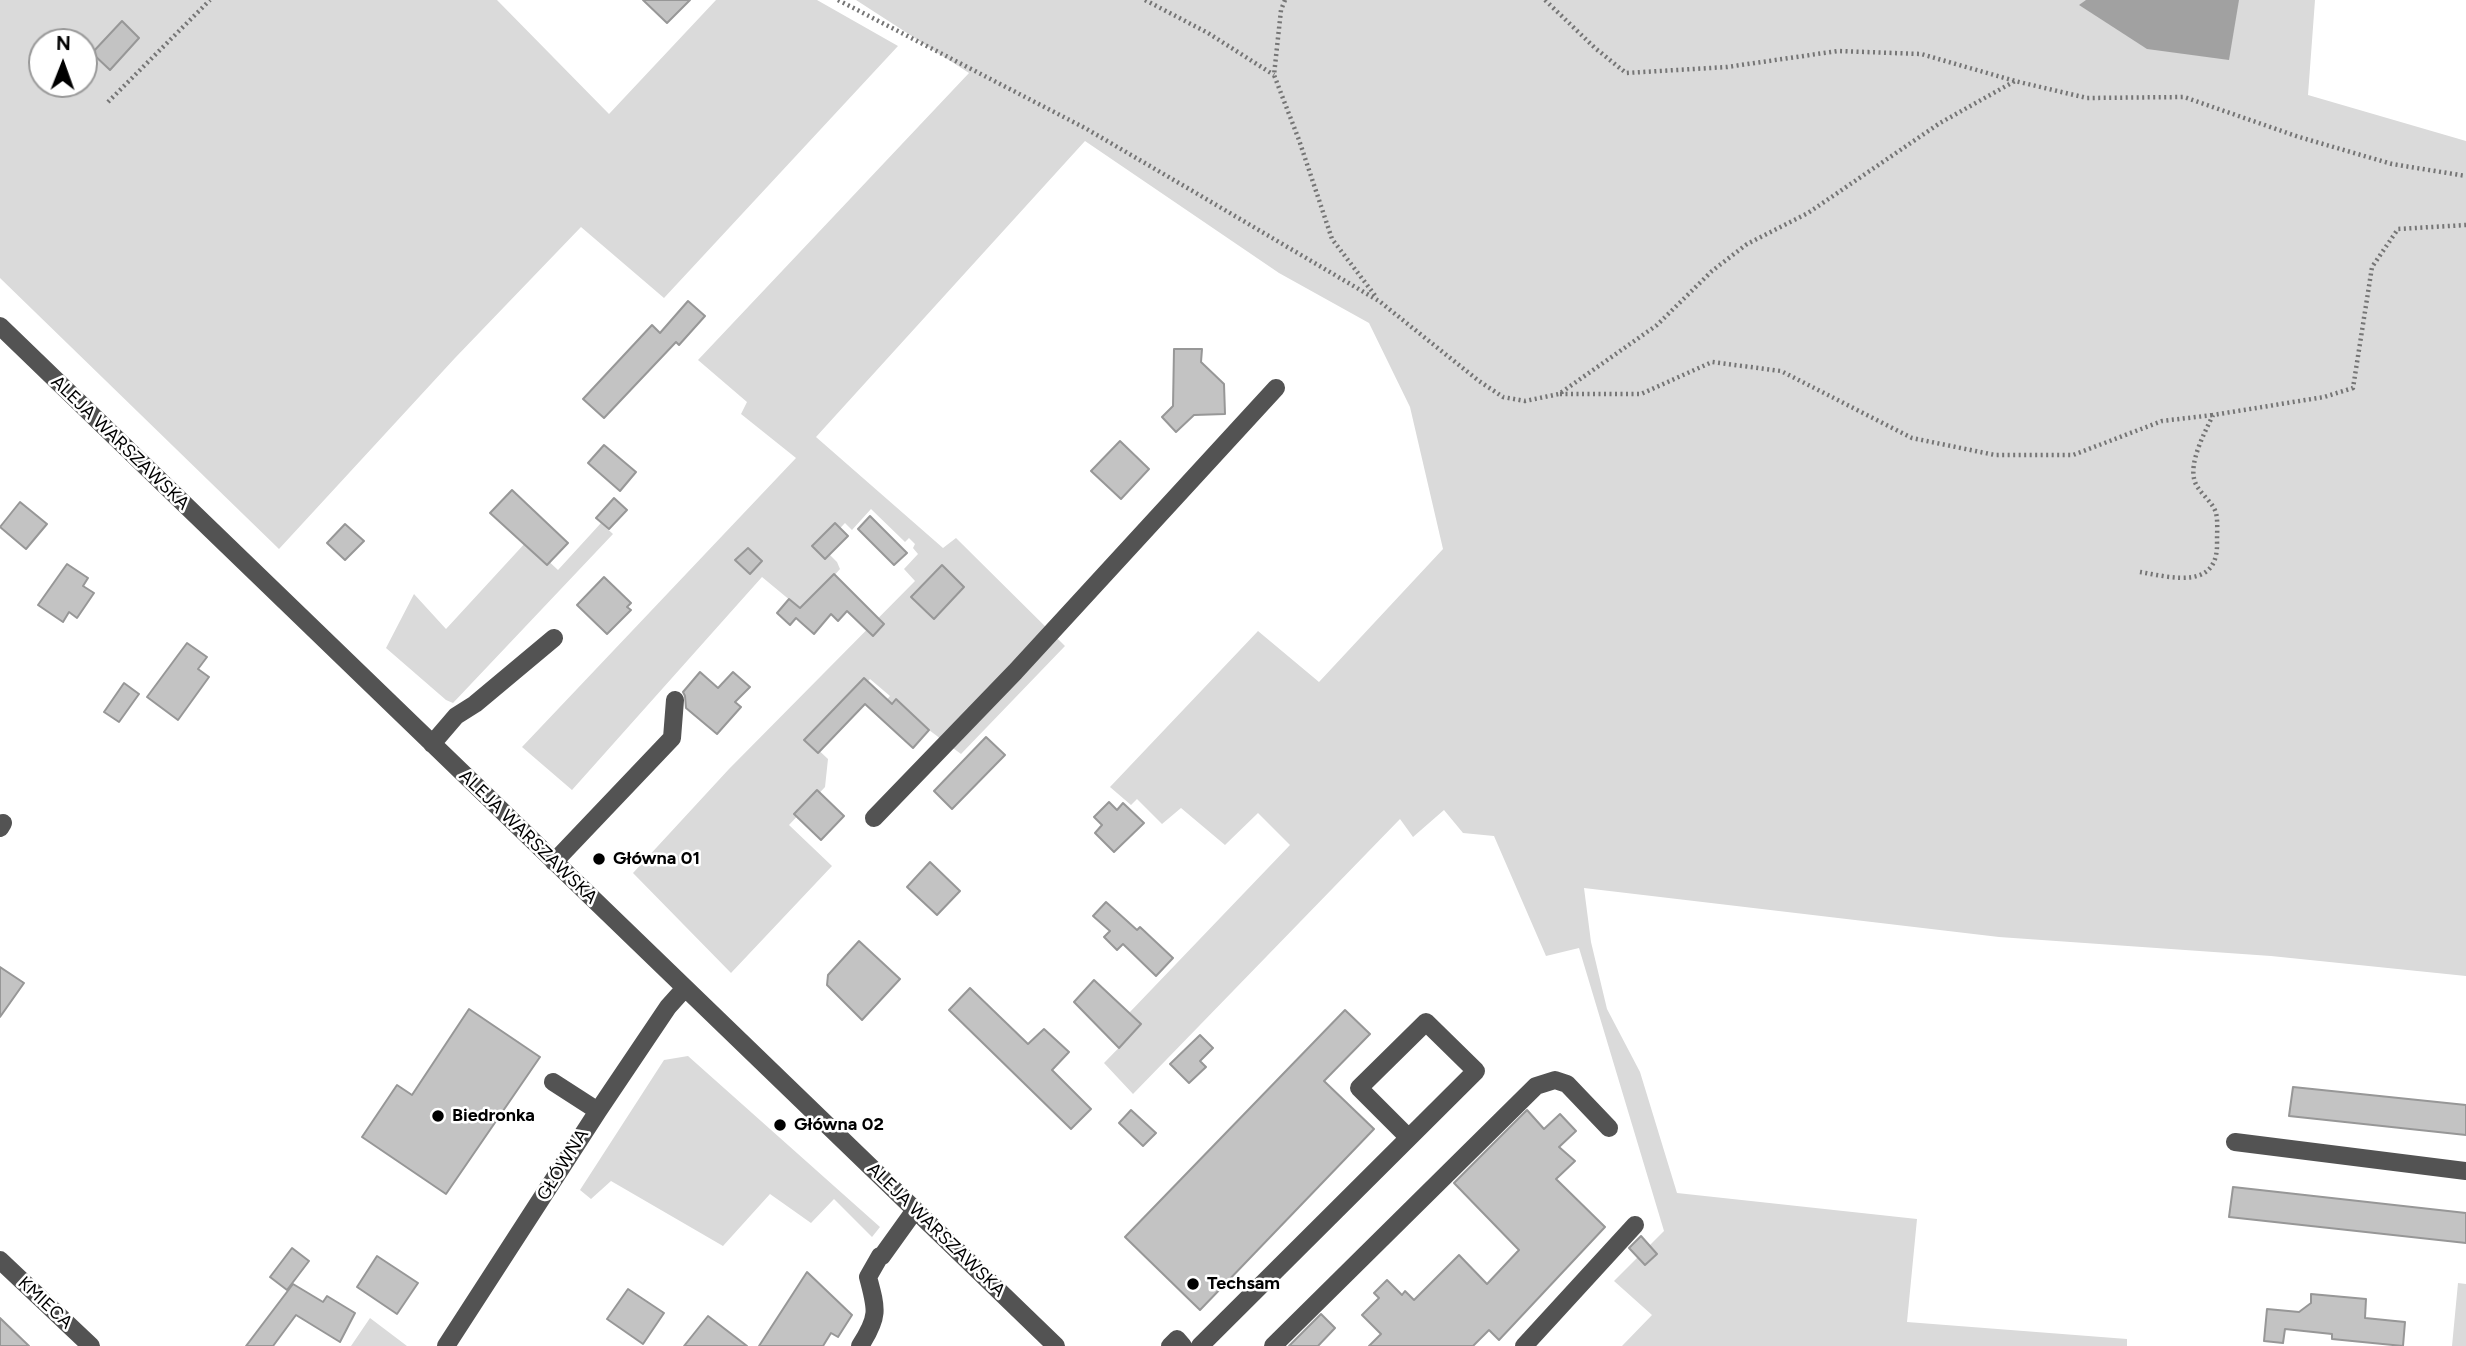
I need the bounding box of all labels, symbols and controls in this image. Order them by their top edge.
north arrow [28,28,98,98]
text: N [56,32,71,55]
street label: ALEJA WARSZAWSKA [46,371,194,515]
street label: ALEJA WARSZAWSKA [454,765,602,909]
place label: Główna 01 [613,848,700,870]
marker: Główna 01 [591,851,607,867]
place label: Biedronka [452,1105,535,1127]
marker: Biedronka [430,1108,446,1124]
place label: Główna 02 [794,1114,884,1136]
marker: Główna 02 [772,1117,788,1133]
street label: GŁÓWNA [533,1125,593,1205]
street label: ALEJA WARSZAWSKA [862,1158,1010,1302]
street label: KMIECA [13,1272,77,1334]
place label: Techsam [1207,1273,1280,1295]
marker: Techsam [1185,1276,1201,1292]

